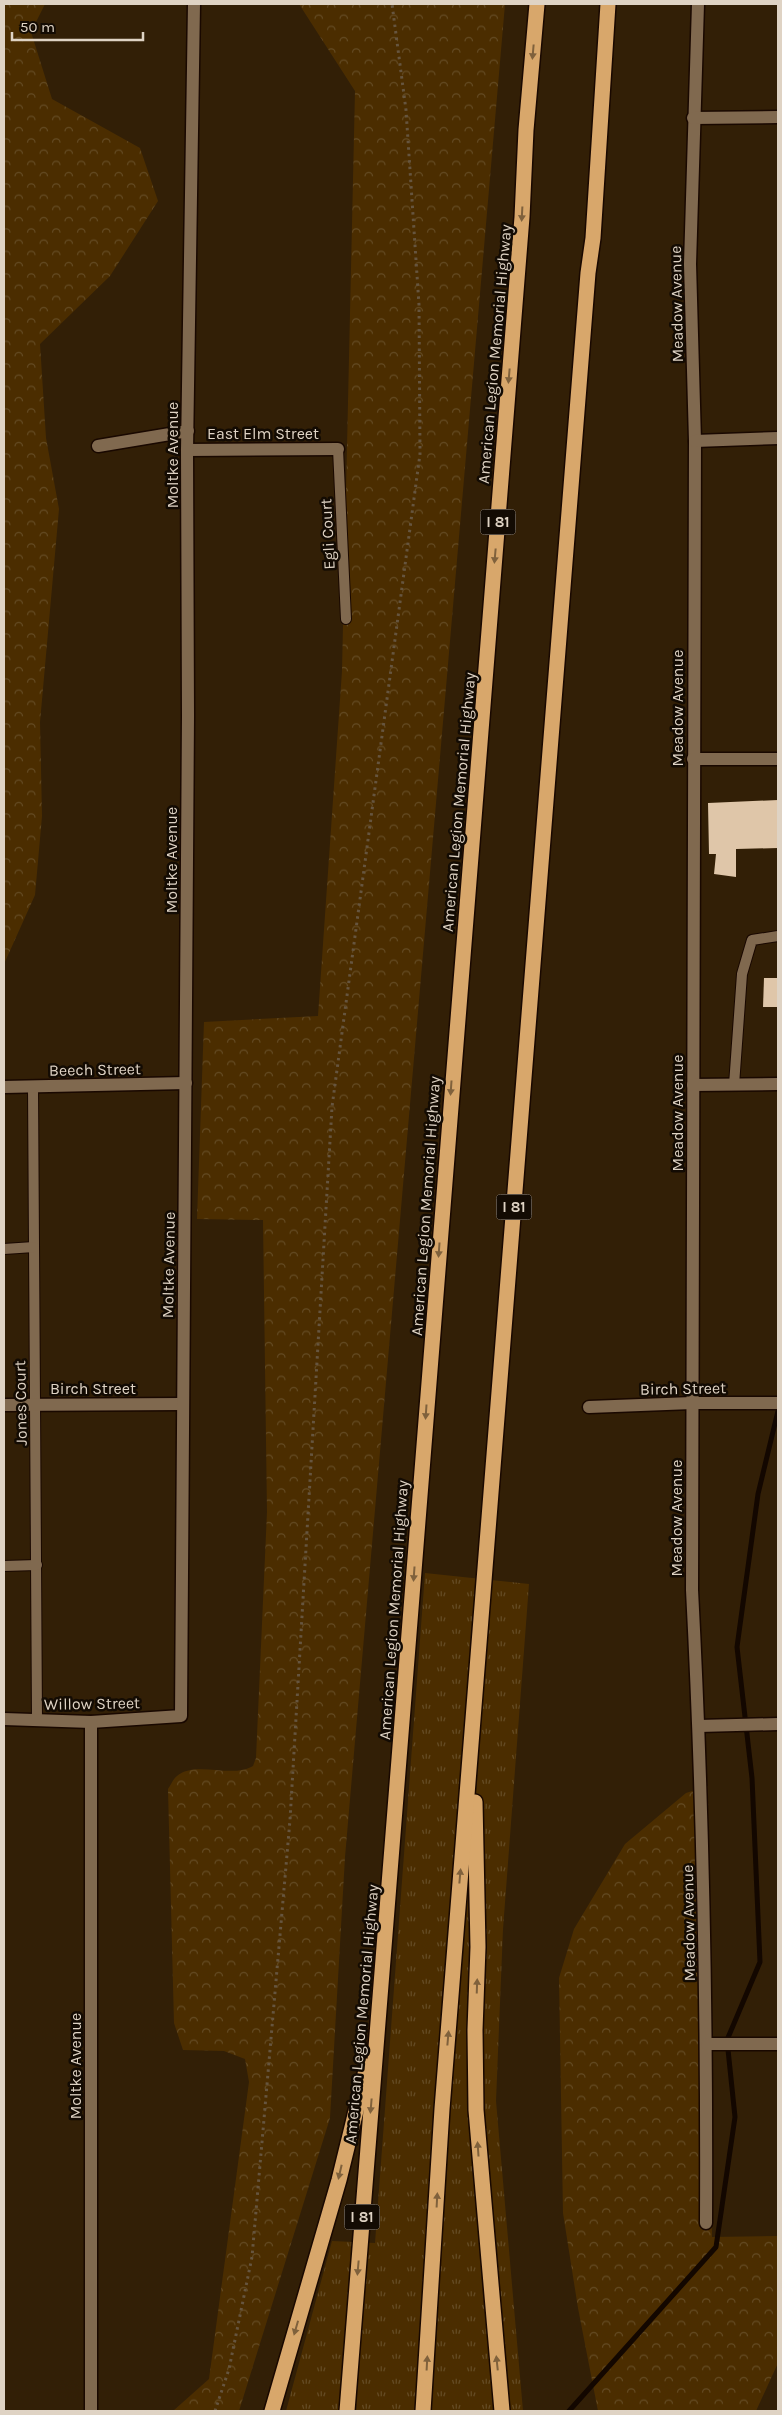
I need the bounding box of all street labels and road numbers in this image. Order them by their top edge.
street label: American Legion Memorial Highway [474,223,515,485]
street label: Meadow Avenue [666,245,687,363]
street label: Moltke Avenue [163,402,182,508]
street label: East Elm Street [207,424,319,443]
street label: Egli Court [316,498,339,570]
road number: I 81 [480,510,516,534]
street label: Meadow Avenue [668,650,687,766]
street label: American Legion Memorial Highway [438,671,479,933]
street label: Moltke Avenue [162,807,181,913]
street label: Meadow Avenue [668,1055,687,1171]
street label: Beech Street [49,1059,141,1080]
street label: American Legion Memorial Highway [407,1075,444,1337]
road number: I 81 [496,1194,532,1220]
street label: Moltke Avenue [158,1212,179,1318]
street label: Jones Court [10,1360,31,1446]
street label: Birch Street [640,1378,726,1399]
street label: Birch Street [50,1379,136,1398]
street label: Meadow Avenue [667,1460,686,1576]
street label: American Legion Memorial Highway [375,1479,412,1741]
street label: Willow Street [44,1693,140,1714]
street label: Meadow Avenue [678,1864,699,1982]
street label: American Legion Memorial Highway [341,1883,382,2145]
street label: Moltke Avenue [66,2013,85,2119]
road number: I 81 [344,2204,380,2230]

